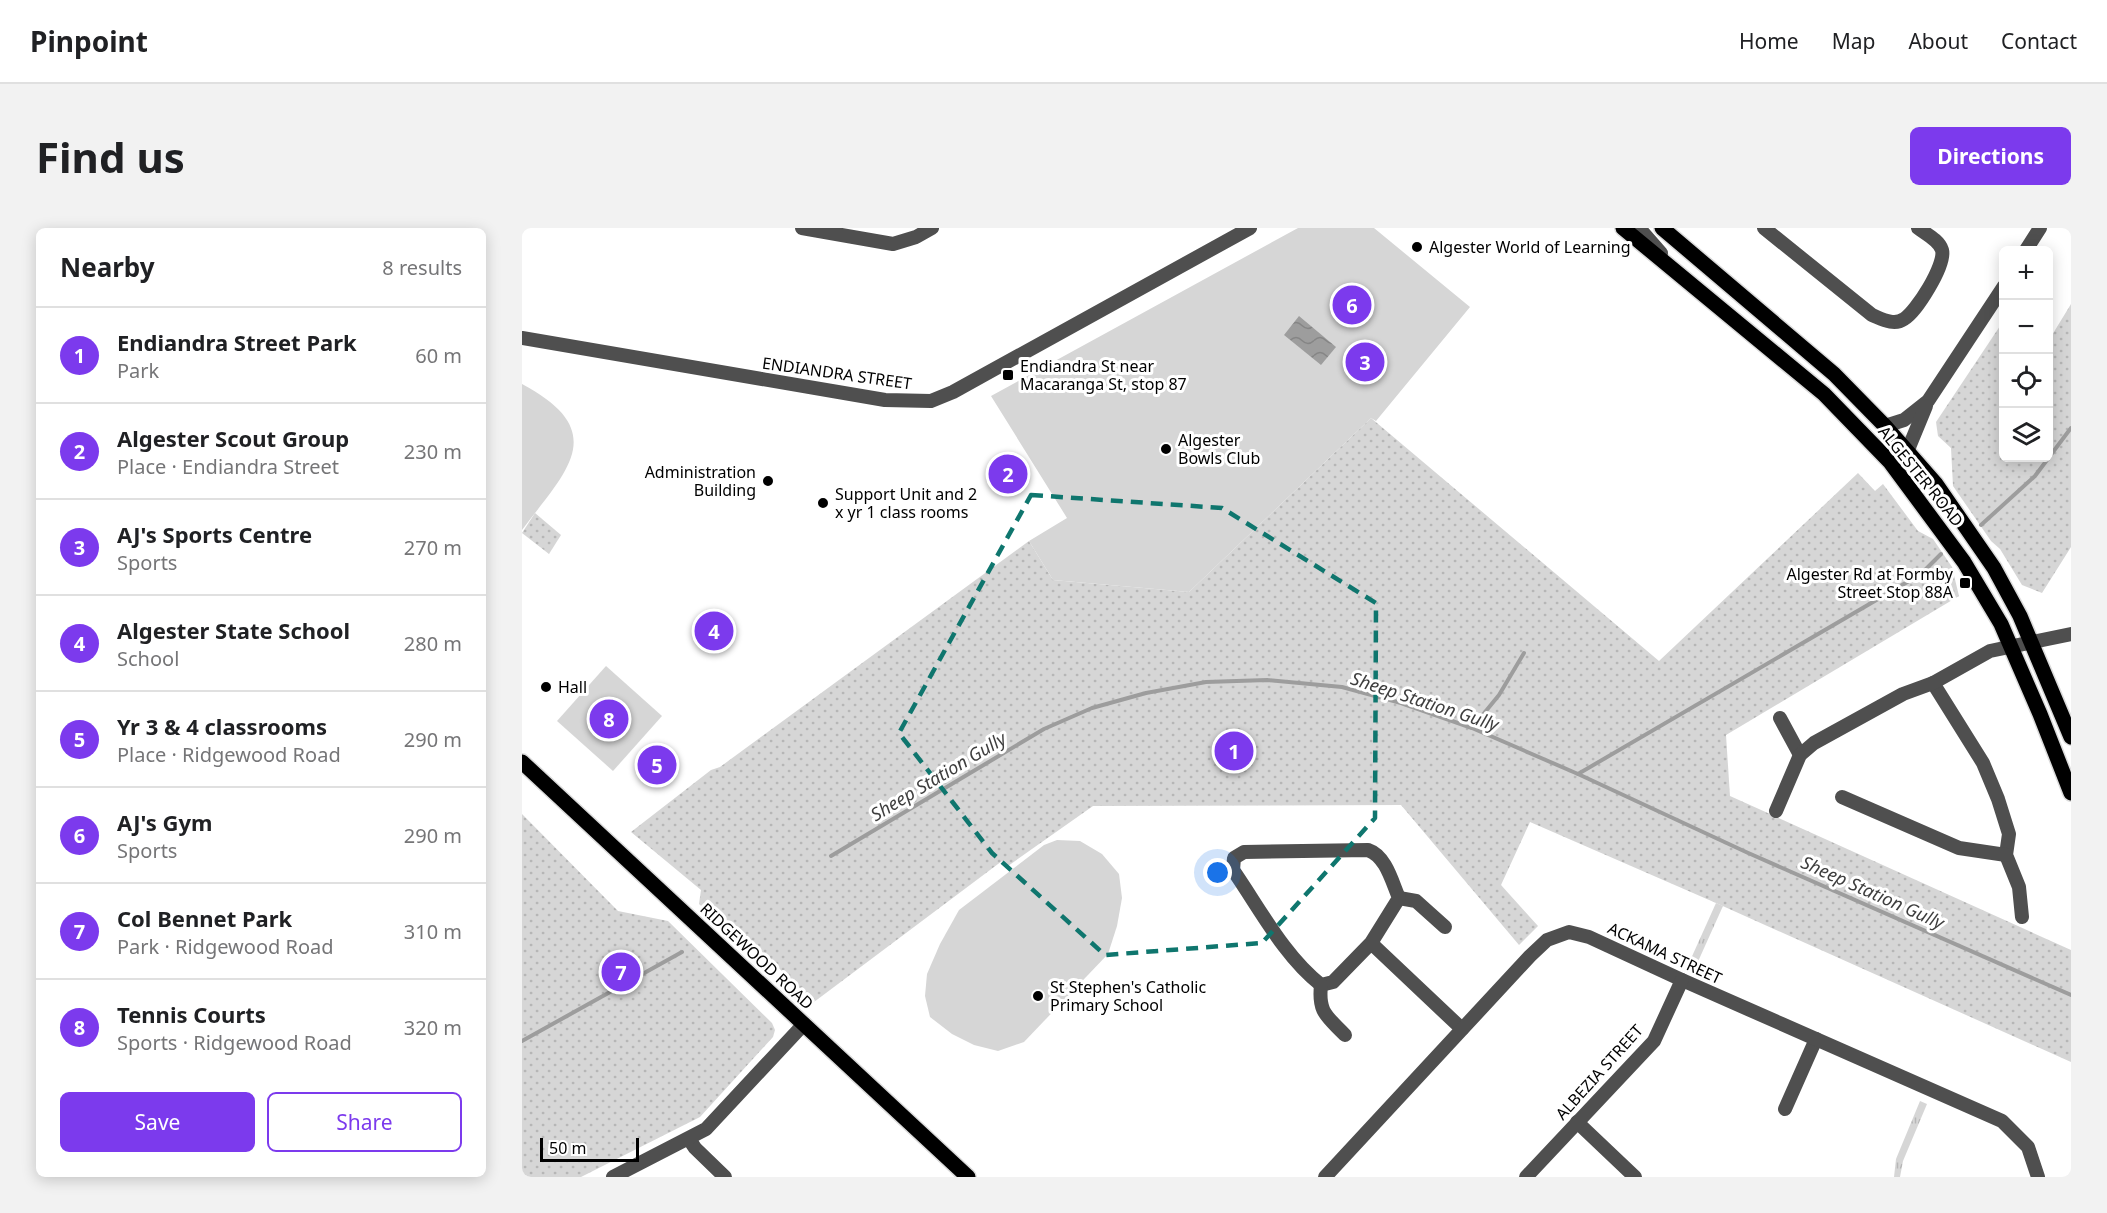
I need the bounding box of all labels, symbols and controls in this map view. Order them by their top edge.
text: Pinpoint [30,22,148,60]
text: Home [1739,27,1799,55]
text: Map [1832,27,1875,55]
text: About [1908,27,1968,55]
text: Contact [2001,27,2077,55]
button: Directions [1910,127,2071,185]
text: Find us [36,128,185,185]
place label: Algester World of Learning [1429,236,1631,258]
marker: Algester World of Learning [1410,240,1424,254]
map controls [1999,246,2053,462]
button: + [1999,246,2053,300]
text: Nearby [60,249,155,285]
text: 8 results [382,254,462,281]
pin: 6 [1332,282,1372,328]
button: − [1999,300,2053,354]
text: Endiandra Street Park [117,327,357,357]
pin: 3 [1346,340,1384,384]
text: 1 [74,342,85,369]
text: 60 m [415,342,462,369]
street label: ENDIANDRA STREET [761,352,913,394]
button: locate [1999,354,2053,408]
place label: Endiandra St near Macaranga St, stop 87 [1020,355,1187,395]
text: Park [117,357,159,384]
marker: Endiandra St near Macaranga St, stop 87 [1001,368,1015,382]
button: layers [1999,408,2053,462]
street label: ALGESTER ROAD [1874,421,1968,531]
text: Algester Scout Group [117,423,349,453]
place label: Algester Bowls Club [1178,429,1260,469]
text: 2 [74,438,85,465]
text: 230 m [404,438,462,465]
marker: Algester Bowls Club [1159,442,1173,456]
pin: 2 [988,452,1028,496]
text: Place · Endiandra Street [117,453,339,480]
place label: Administration Building [645,461,756,501]
marker: Administration Building [761,474,775,488]
place label: Support Unit and 2 x yr 1 class rooms [835,483,977,523]
marker: Support Unit and 2 x yr 1 class rooms [816,496,830,510]
text: AJ's Sports Centre [117,519,312,549]
text: 3 [74,534,85,561]
text: 270 m [404,534,462,561]
text: Sports [117,549,177,576]
place label: Algester Rd at Formby Street Stop 88A [1786,563,1954,603]
marker: Algester Rd at Formby Street Stop 88A [1958,576,1972,590]
pin: 4 [694,608,734,654]
text: Algester State School [117,615,350,645]
text: 4 [74,630,85,657]
text: 280 m [404,630,462,657]
text: School [117,645,179,672]
water label: Sheep Station Gully [1348,666,1503,737]
place label: Hall [558,676,587,698]
marker: Hall [539,680,553,694]
pin: 8 [590,696,628,742]
text: Yr 3 & 4 classrooms [117,711,327,741]
water label: Sheep Station Gully [866,725,1012,826]
text: 5 [74,726,85,753]
text: 290 m [404,726,462,753]
pin: 1 [1214,728,1254,774]
text: Place · Ridgewood Road [117,741,341,768]
pin: 5 [638,742,676,788]
text: AJ's Gym [117,807,213,837]
text: 6 [74,822,85,849]
text: 290 m [404,822,462,849]
text: Sports [117,837,177,864]
water label: Sheep Station Gully [1798,850,1950,935]
your location [1203,858,1232,887]
street label: RIDGEWOOD ROAD [696,898,818,1014]
text: Col Bennet Park [117,903,292,933]
street label: ACKAMA STREET [1604,917,1726,989]
text: 7 [74,918,85,945]
text: 310 m [404,918,462,945]
text: Park · Ridgewood Road [117,933,334,960]
pin: 7 [602,950,640,994]
place label: St Stephen's Catholic Primary School [1050,976,1206,1016]
marker: St Stephen's Catholic Primary School [1031,989,1045,1003]
text: Tennis Courts [117,999,266,1029]
text: 8 [74,1014,85,1041]
text: 320 m [404,1014,462,1041]
street label: ALBEZIA STREET [1550,1020,1648,1124]
text: Sports · Ridgewood Road [117,1029,352,1056]
button: Save [60,1092,255,1152]
button: Share [267,1092,462,1152]
scale bar [540,1135,639,1162]
text: 50 m [549,1137,586,1159]

